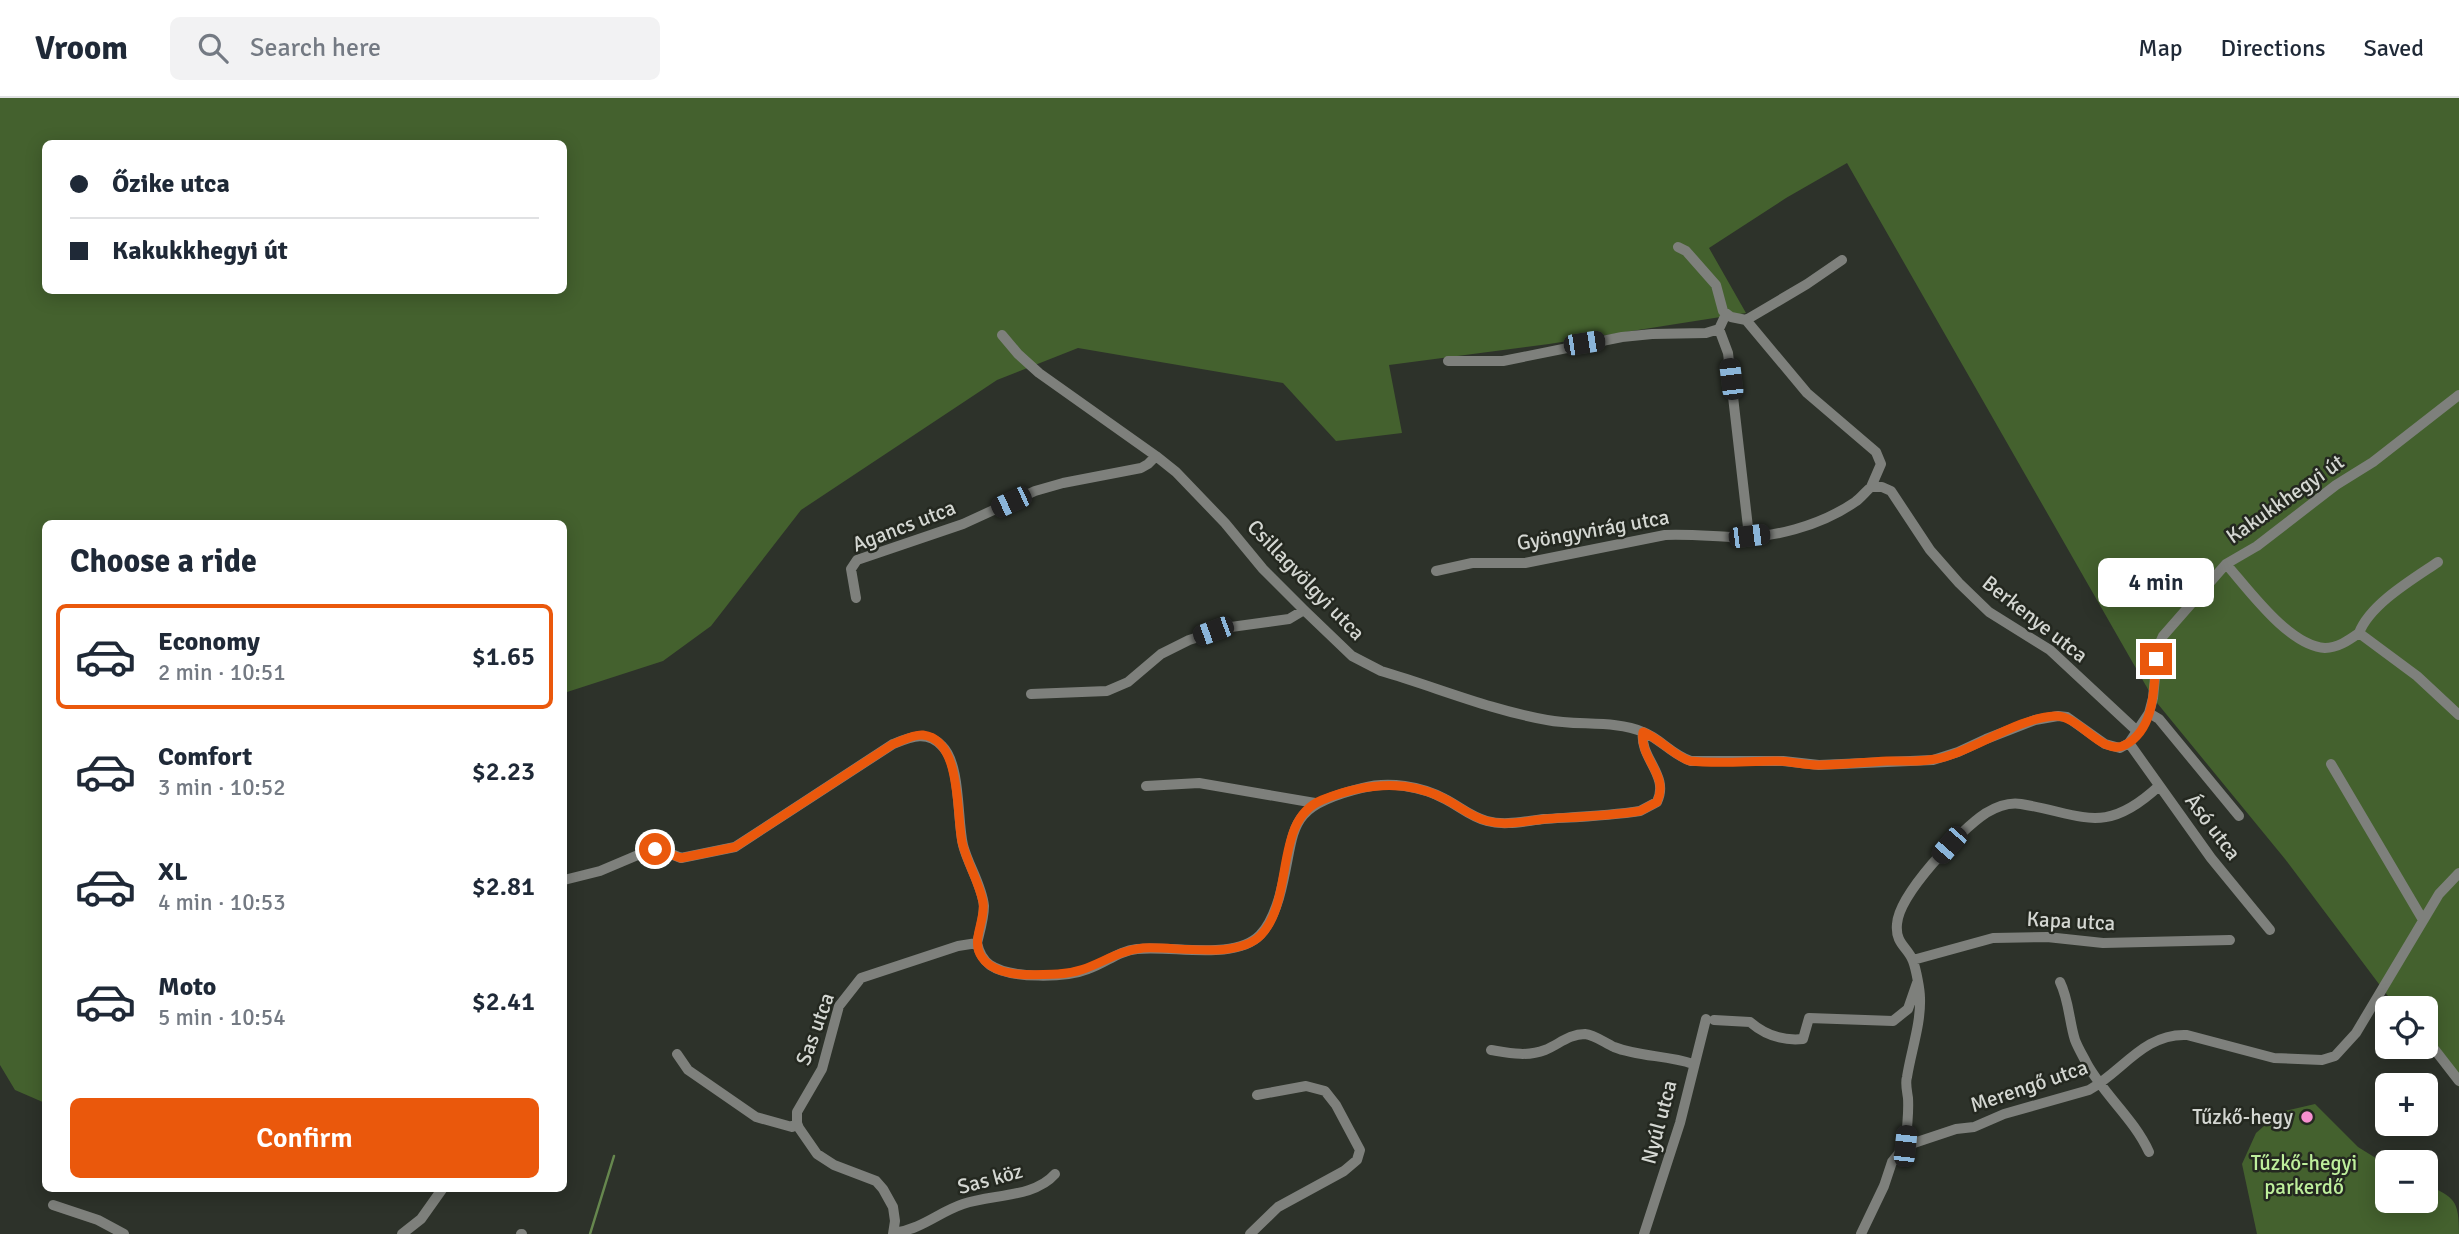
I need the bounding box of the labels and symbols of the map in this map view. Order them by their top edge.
car [1562,329,1607,357]
car [1719,357,1744,401]
street label: Kakukkhegyi út [2221,449,2349,549]
car [988,484,1035,520]
street label: Agancs utca [849,494,959,558]
street label: Gyöngyvirág utca [1515,504,1671,556]
street label: Csillagvölgyi utca [1242,514,1370,646]
car [1727,523,1772,549]
callout: 4 min [2098,558,2214,606]
street label: Berkenye utca [1977,570,2093,668]
car [1190,614,1237,648]
route end [2140,643,2172,675]
street label: Ásó utca [2180,789,2246,865]
car [1928,822,1971,868]
route start [639,833,671,865]
street label: Kapa utca [2026,906,2116,936]
street label: Sas utca [790,989,840,1069]
street label: Merengő utca [1967,1054,2091,1118]
street label: Nyúl utca [1635,1077,1683,1167]
place label: Tűzkő-hegy [2192,1104,2293,1130]
marker: Tűzkő-hegy [2299,1109,2315,1125]
car [1893,1124,1918,1168]
park label: Tűzkő-hegyi parkerdő [2251,1150,2357,1200]
street label: Sas köz [955,1158,1025,1200]

